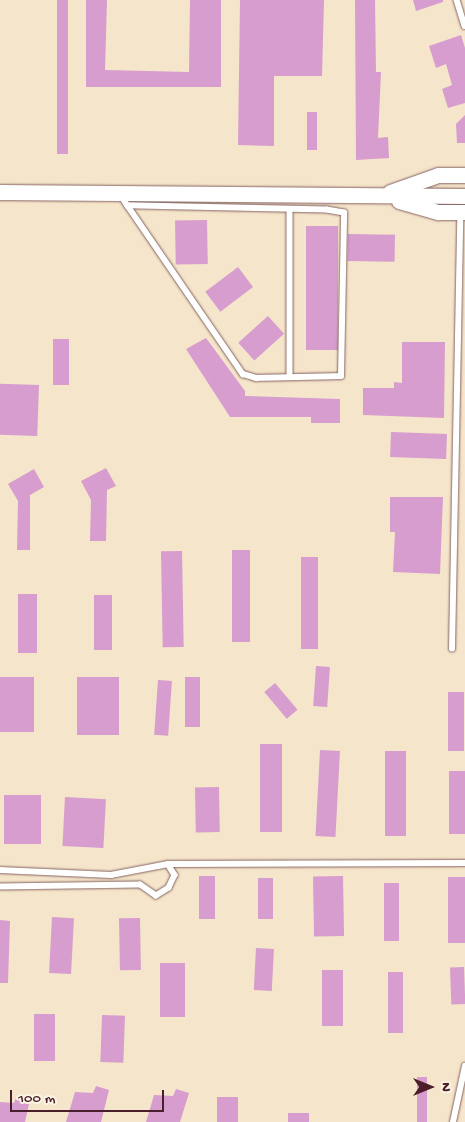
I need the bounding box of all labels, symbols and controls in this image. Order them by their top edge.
north arrow [405,1062,455,1112]
scale bar [12,1080,166,1112]
text: N [437,1082,454,1092]
text: 100 m [18,1090,55,1108]

